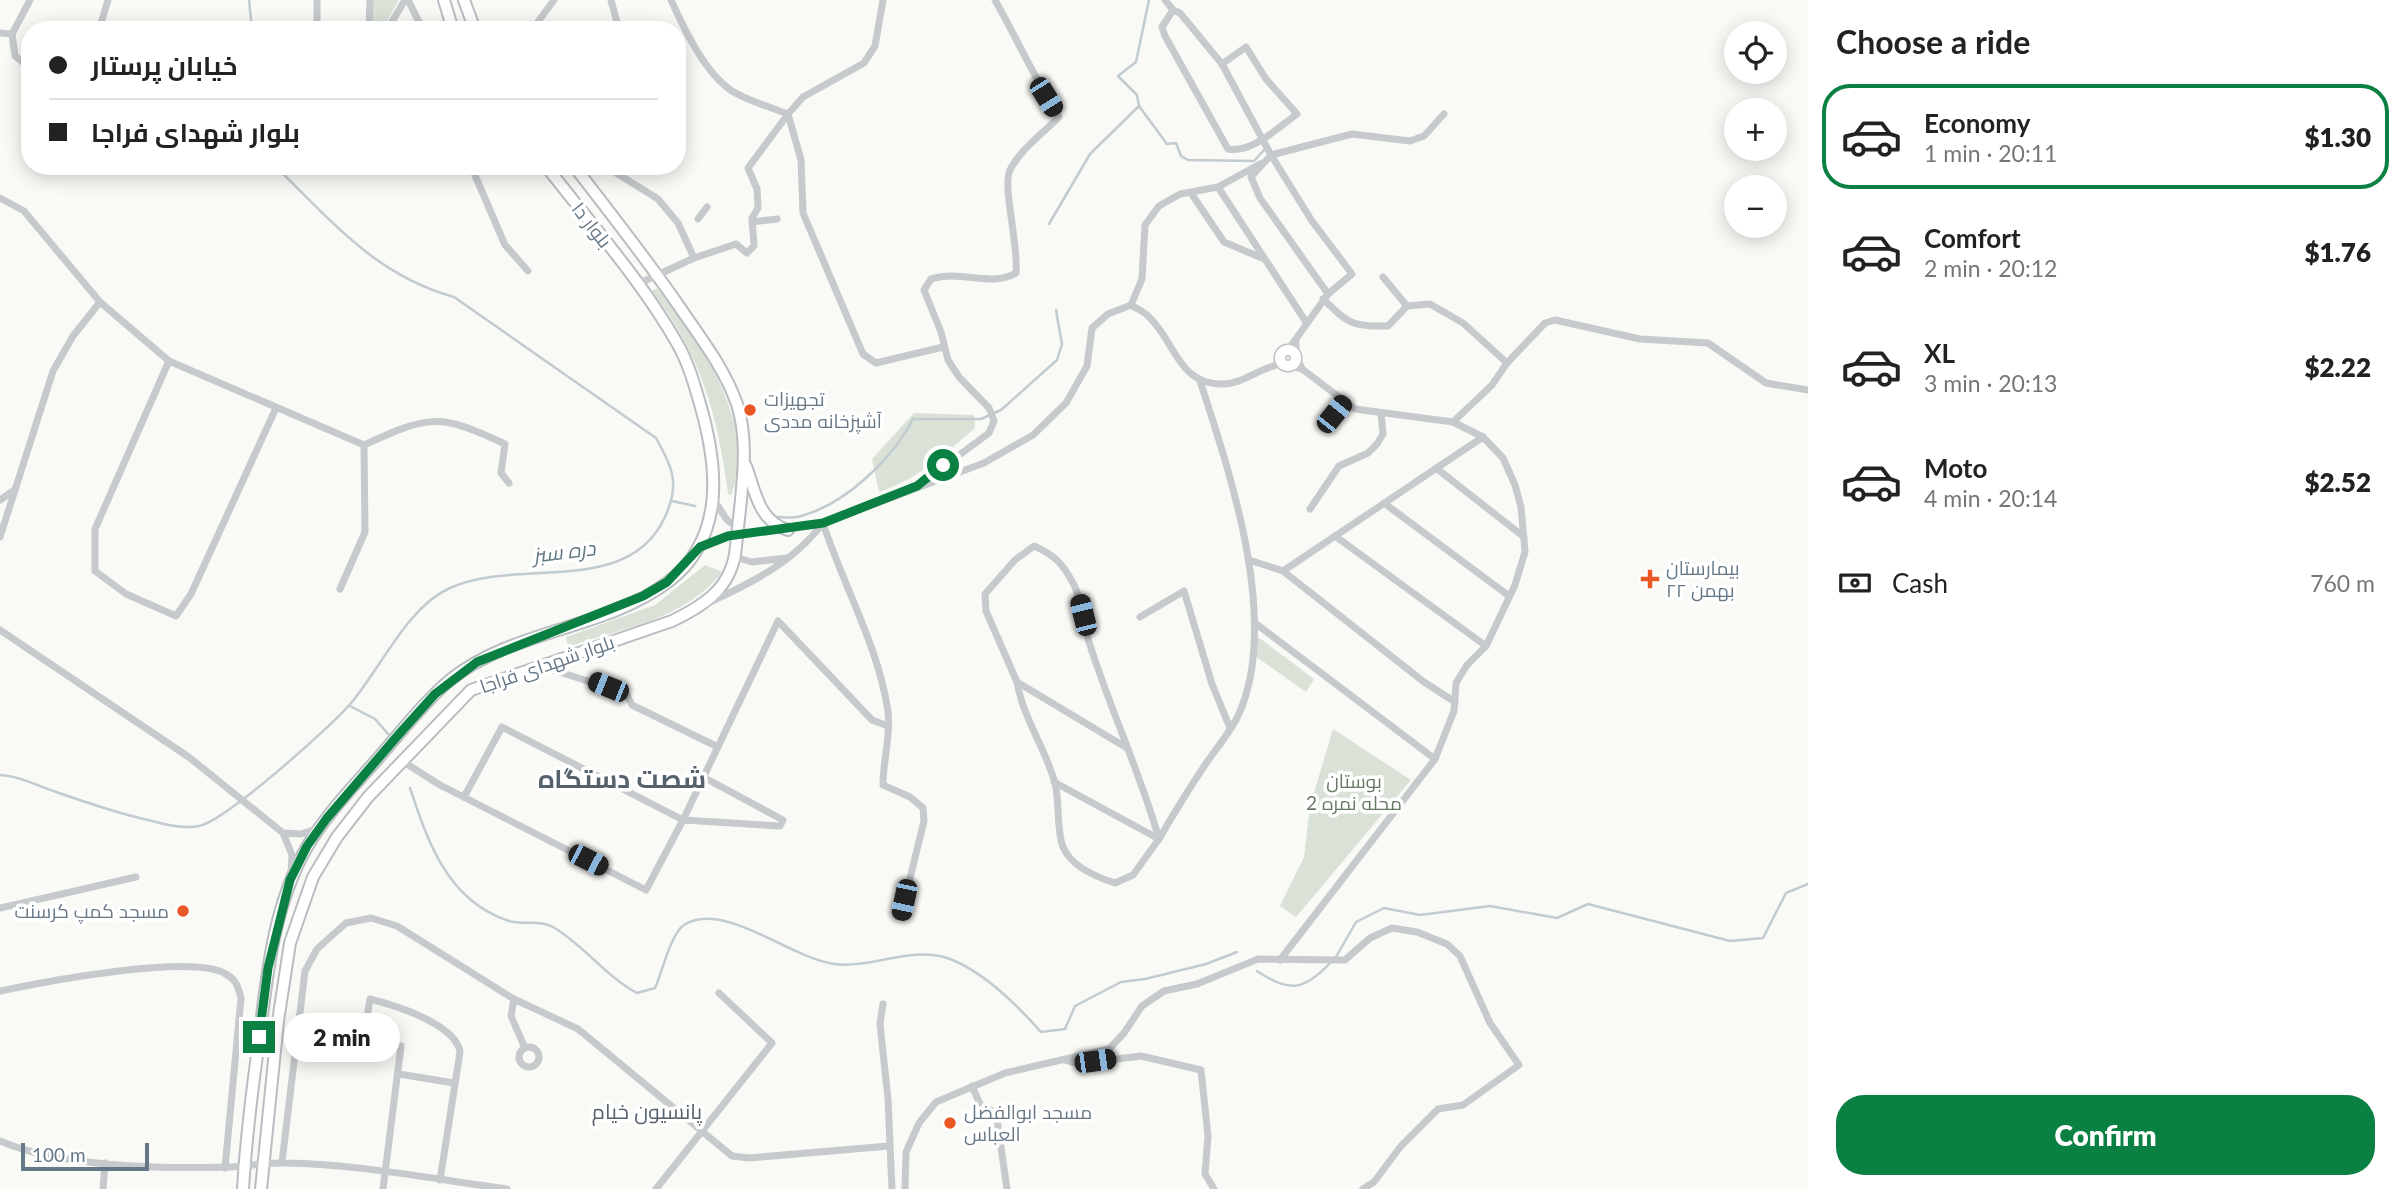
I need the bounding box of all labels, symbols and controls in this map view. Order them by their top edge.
map controls [1724,21,1787,238]
button: locate [1724,21,1787,84]
text: Choose a ride [1836,22,2030,61]
text: خیابان پرستار [91,49,238,81]
car [1026,74,1067,120]
button: + [1724,98,1787,161]
icon: car [1840,105,1903,168]
text: Economy [1924,107,2030,139]
text: بلوار شهدای فراجا [91,116,300,148]
text: $1.30 [2304,121,2371,153]
text: 1 min · 20:11 [1924,139,2057,167]
button: − [1724,175,1787,238]
street label: بلوار دا [567,197,617,253]
icon: car [1840,220,1903,283]
text: Comfort [1924,222,2021,254]
text: $1.76 [2304,236,2371,268]
text: 2 min · 20:12 [1924,254,2057,282]
icon: car [1840,335,1903,398]
text: XL [1924,337,1955,369]
text: $2.22 [2304,351,2371,383]
text: 3 min · 20:13 [1924,369,2057,397]
place label: تجهیزات آشپزخانه مددی [764,387,882,434]
car [1313,391,1356,437]
marker: تجهیزات آشپزخانه مددی [742,402,758,418]
route start [927,449,959,481]
icon: car [1840,450,1903,513]
text: Moto [1924,452,1987,484]
text: $2.52 [2304,466,2371,498]
text: 4 min · 20:14 [1924,484,2057,512]
water label: دره سبز [528,534,597,568]
place label: بیمارستان ۲۲ بهمن [1666,556,1740,602]
icon: cash [1836,564,1874,602]
text: Cash [1892,567,1948,599]
marker: بیمارستان ۲۲ بهمن [1640,569,1660,589]
text: 760 m [2310,569,2375,597]
car [1068,592,1099,638]
street label: بلوار شهدای فراجا [477,630,617,698]
car [585,669,632,705]
district label: شصت دستگاه [538,762,706,794]
park label: بوستان محله نمره 2 [1306,769,1402,815]
car [565,841,612,879]
car [890,877,919,923]
place label: مسجد کمپ کرسنت [14,899,169,924]
marker: مسجد کمپ کرسنت [175,903,191,919]
callout: 2 min [284,1012,399,1062]
route end [243,1021,275,1053]
text: 2 min [313,1023,371,1051]
car [1073,1048,1118,1074]
button: Confirm [1836,1095,2375,1175]
district label: پانسیون خیام [592,1098,703,1126]
place label: مسجد ابوالفضل العباس [964,1100,1092,1146]
marker: مسجد ابوالفضل العباس [942,1115,958,1131]
scale bar [21,1140,149,1172]
text: 100 m [32,1143,86,1166]

